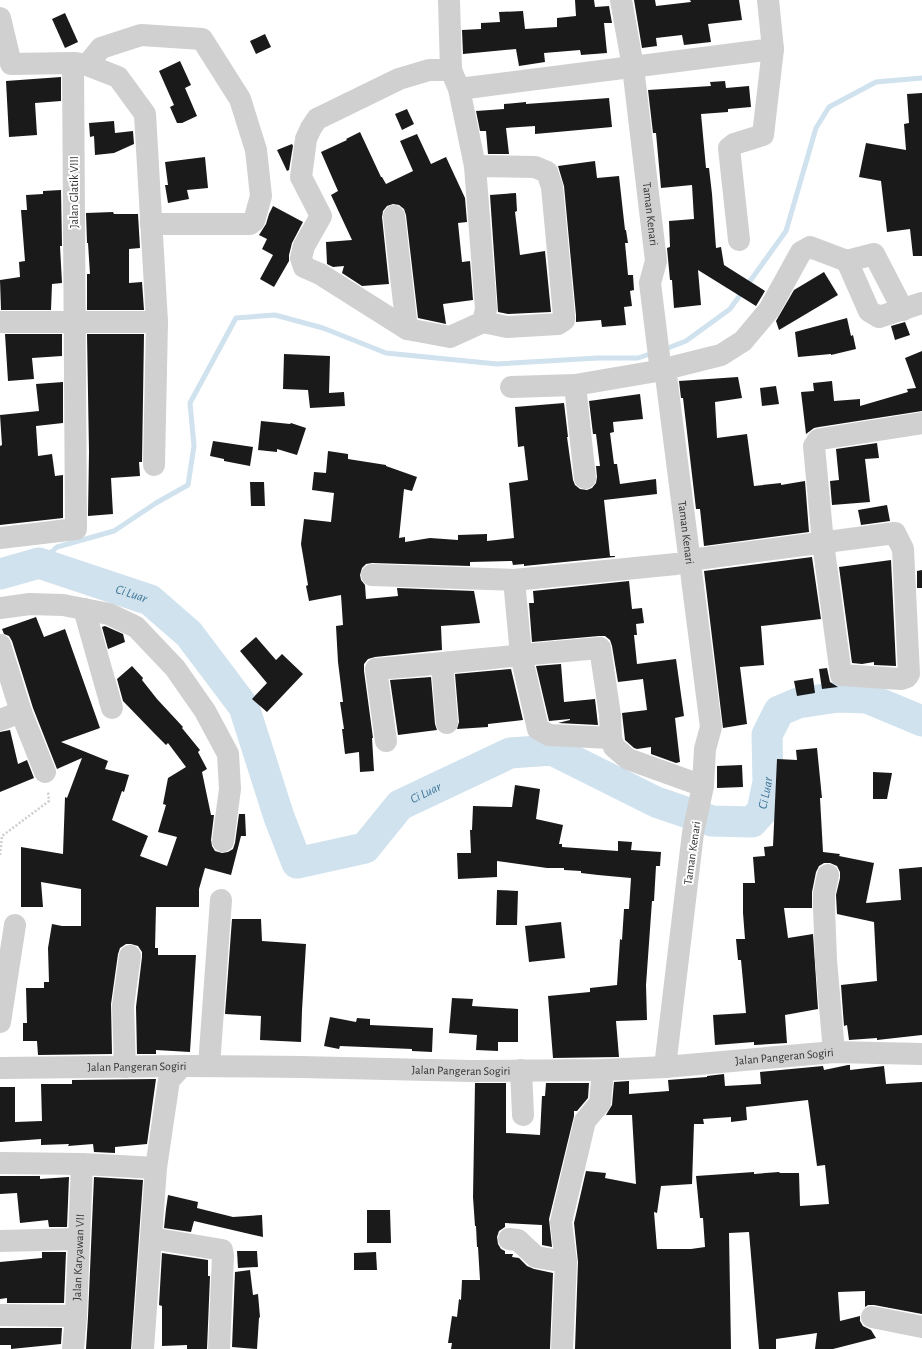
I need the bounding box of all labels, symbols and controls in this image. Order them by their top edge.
street label: Jalan Glatik VIII [68,156,80,228]
street label: Taman Kenari [641,181,660,246]
street label: Taman Kenari [676,500,696,565]
water label: Ci Luar [114,583,150,605]
water label: Ci Luar [756,776,775,810]
water label: Ci Luar [408,780,444,806]
street label: Taman Kenari [682,821,702,885]
street label: Jalan Pangeran Sogiri [735,1046,834,1067]
street label: Jalan Pangeran Sogiri [87,1060,186,1073]
street label: Jalan Pangeran Sogiri [411,1064,510,1077]
street label: Jalan Karyawan VII [71,1214,86,1301]

